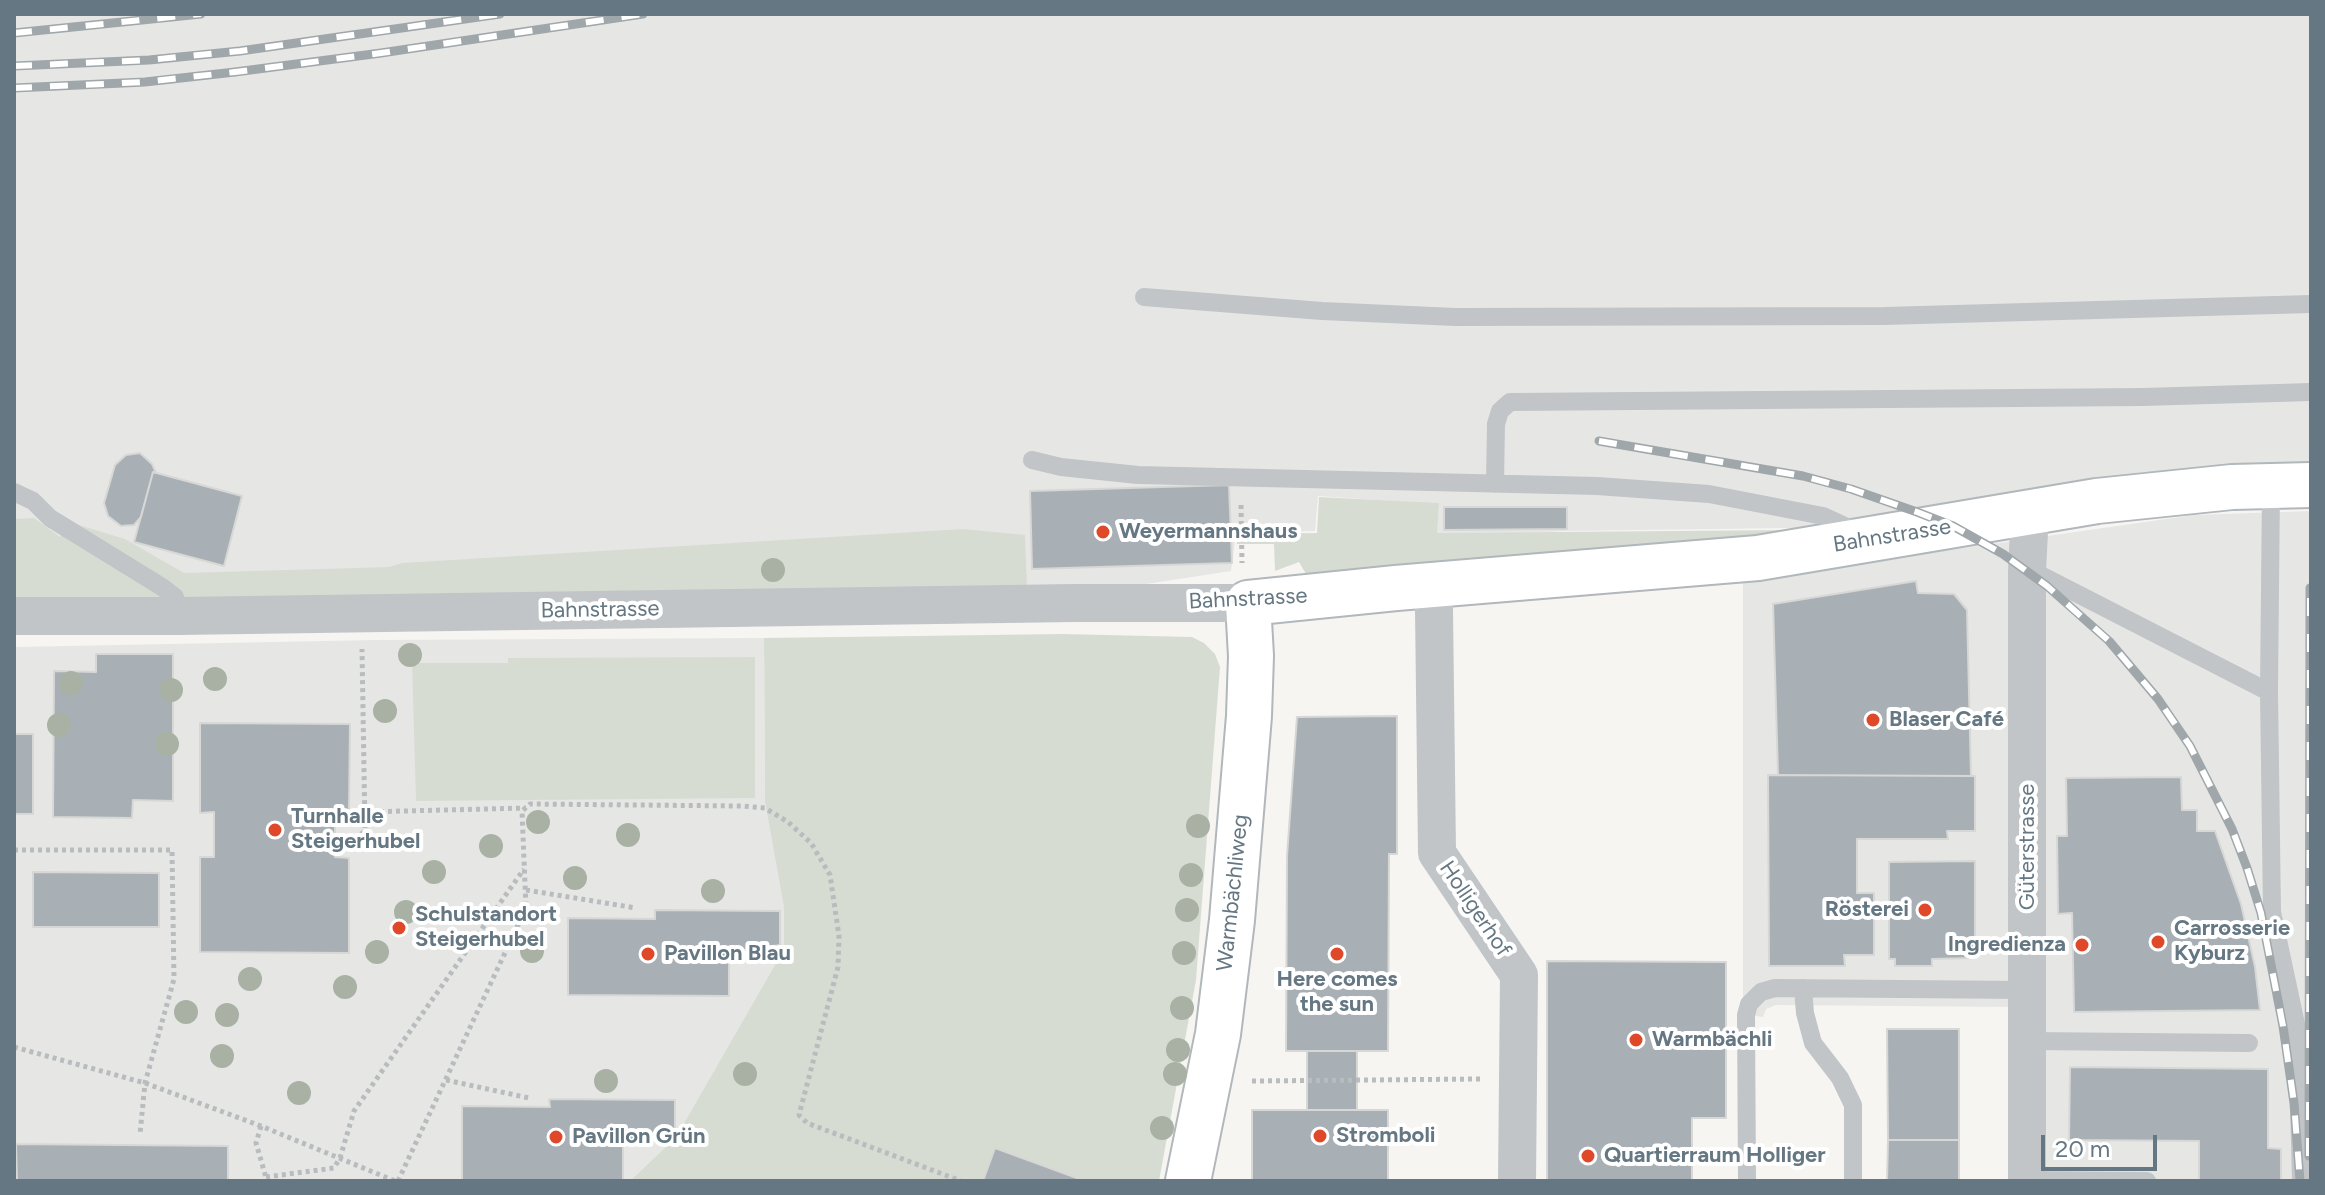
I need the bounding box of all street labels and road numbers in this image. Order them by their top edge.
street label: Bahnstrasse [1831,514,1953,558]
street label: Bahnstrasse [1188,583,1308,615]
street label: Bahnstrasse [540,596,660,624]
street label: Güterstrasse [2015,784,2041,910]
street label: Warmbächliweg [1212,813,1254,973]
street label: Holligerhof [1433,856,1517,962]

